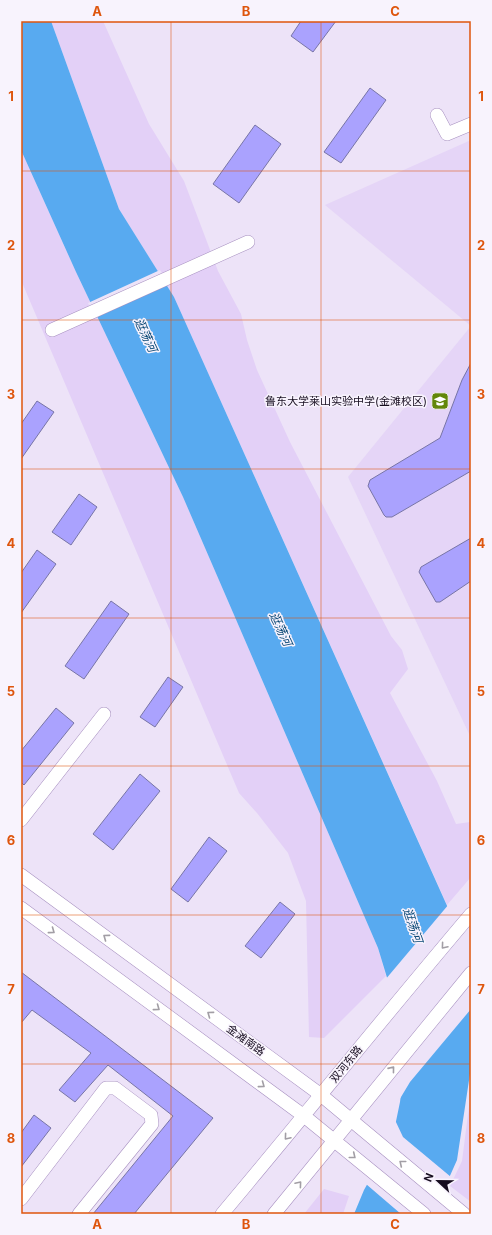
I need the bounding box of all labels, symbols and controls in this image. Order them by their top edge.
text: A [92,3,102,19]
text: B [242,3,251,19]
text: C [390,3,400,19]
text: 1 [8,88,14,104]
text: 1 [478,88,484,104]
text: 2 [7,237,15,253]
text: 2 [477,237,485,253]
water label: 逛荡河 [132,316,161,356]
text: 3 [7,386,15,402]
text: 3 [477,386,485,402]
school or university icon: 鲁东大学莱山实验中学(金滩校区) [430,391,450,411]
place label: 鲁东大学莱山实验中学(金滩校区) [265,394,427,408]
text: 4 [7,535,16,551]
text: 4 [477,535,486,551]
water label: 逛荡河 [267,610,296,650]
text: 5 [7,683,15,699]
text: 5 [477,683,485,699]
text: 6 [7,832,15,848]
text: 6 [477,832,485,848]
water label: 逛荡河 [400,906,427,946]
one-way arrow [48,926,55,933]
one-way arrow [103,935,110,942]
one-way arrow [441,942,448,949]
text: 7 [7,981,15,997]
text: 7 [477,981,485,997]
one-way arrow [153,1003,160,1010]
one-way arrow [208,1012,215,1019]
street label: 金滩南路 [224,1021,268,1059]
street label: 双河东路 [327,1042,365,1086]
one-way arrow [388,1067,395,1074]
one-way arrow [258,1080,265,1088]
text: 8 [7,1130,15,1146]
text: 8 [477,1130,485,1146]
one-way arrow [285,1132,292,1139]
one-way arrow [349,1152,356,1159]
one-way arrow [399,1161,407,1168]
north arrow [418,1161,458,1201]
text: N [421,1171,437,1184]
one-way arrow [295,1181,302,1189]
text: A [92,1216,102,1232]
text: B [242,1216,251,1232]
text: C [390,1216,400,1232]

